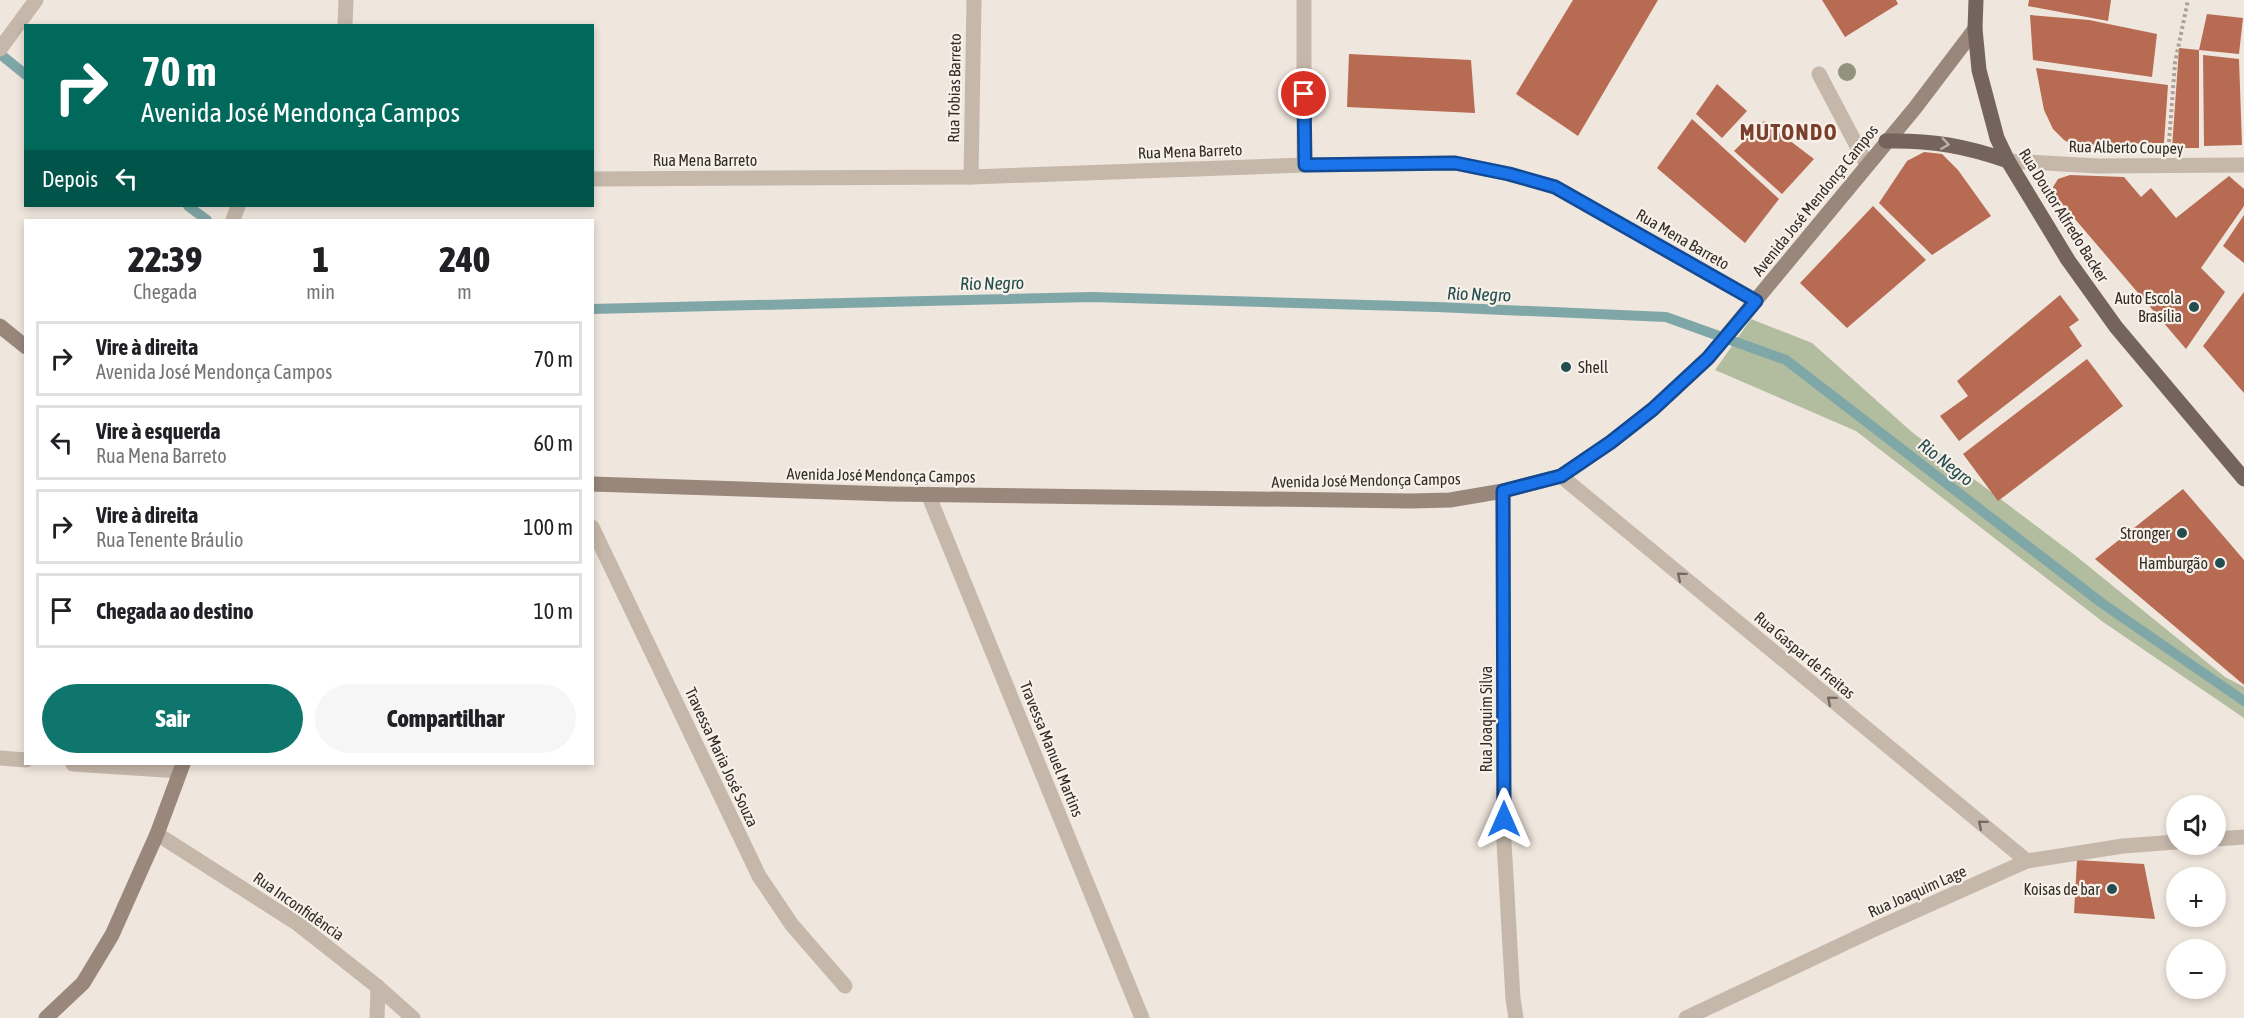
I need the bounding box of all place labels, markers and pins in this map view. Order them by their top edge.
pin [1278,68,1329,119]
place label: Auto Escola Brasília [2115,289,2182,325]
marker: Auto Escola Brasília [2187,300,2201,314]
place label: Shell [1578,358,1609,376]
marker: Shell [1559,360,1573,374]
place label: Stronger [2120,524,2170,543]
marker: Stronger [2175,526,2189,540]
place label: Hamburgão [2139,554,2208,573]
marker: Hamburgão [2213,556,2227,570]
place label: Koisas de bar [2024,880,2100,898]
marker: Koisas de bar [2105,882,2119,896]

